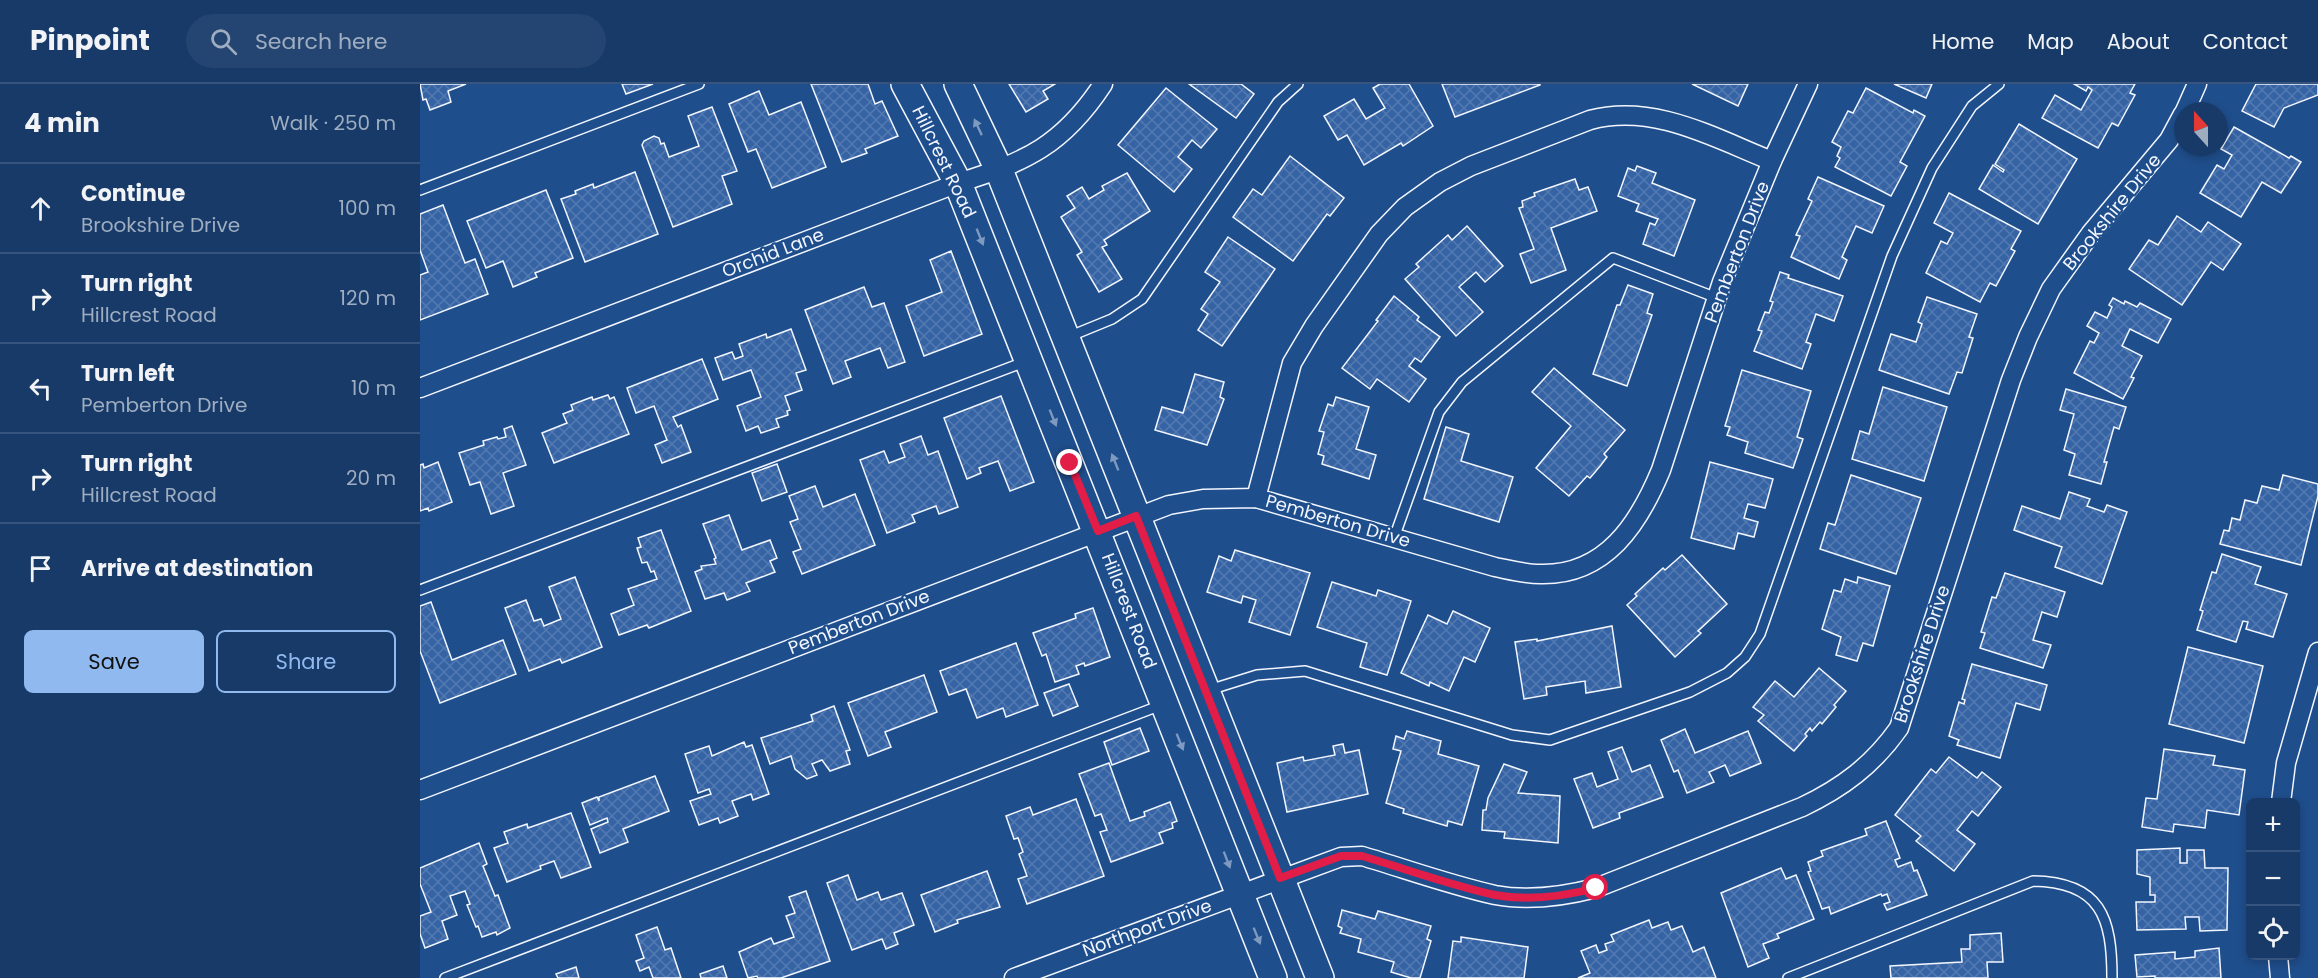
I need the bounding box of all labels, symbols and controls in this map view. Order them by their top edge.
search box [186,14,606,68]
text: Pinpoint [30,21,150,60]
icon: search [207,25,240,58]
text: Search here [255,26,387,57]
text: Home [1932,27,1994,56]
text: Map [2027,27,2074,56]
text: About [2107,27,2170,56]
text: Contact [2203,27,2288,56]
street label: Hillcrest Road [906,101,982,222]
north arrow [2174,102,2228,156]
text: 4 min [24,105,100,141]
text: Walk · 250 m [270,109,396,137]
one-way arrow [974,119,983,136]
street label: Brookshire Drive [2057,148,2166,275]
street label: Pemberton Drive [1698,177,1775,326]
text: Continue [81,178,185,209]
icon: ahead [24,192,57,225]
text: 100 m [339,194,396,222]
text: Brookshire Drive [81,211,240,239]
street label: Orchid Lane [718,222,827,283]
one-way arrow [976,228,985,246]
text: Turn right [81,268,192,299]
icon: right [24,282,57,315]
text: 120 m [340,284,396,312]
text: Hillcrest Road [81,301,217,329]
text: Turn left [81,358,175,389]
icon: left [24,372,57,405]
text: 10 m [351,374,396,402]
text: Pemberton Drive [81,391,247,419]
one-way arrow [1048,409,1058,427]
text: Turn right [81,448,192,479]
route end [1056,449,1082,475]
one-way arrow [1110,452,1120,470]
icon: right [24,462,57,495]
text: 20 m [346,464,396,492]
text: Hillcrest Road [81,481,217,509]
street label: Pemberton Drive [1263,488,1414,553]
street label: Hillcrest Road [1096,549,1163,672]
icon: arrive [24,552,57,585]
text: Arrive at destination [81,553,313,584]
street label: Brookshire Drive [1888,582,1956,726]
street label: Pemberton Drive [784,583,933,660]
button: Save [24,630,204,693]
button: Share [216,630,396,693]
one-way arrow [1175,733,1185,751]
map controls [2246,798,2300,960]
button: + [2246,798,2300,852]
one-way arrow [1223,851,1232,869]
button: − [2246,852,2300,906]
route start [1582,874,1608,900]
street label: Northport Drive [1079,893,1215,963]
button: locate [2246,906,2300,960]
one-way arrow [1253,927,1262,945]

